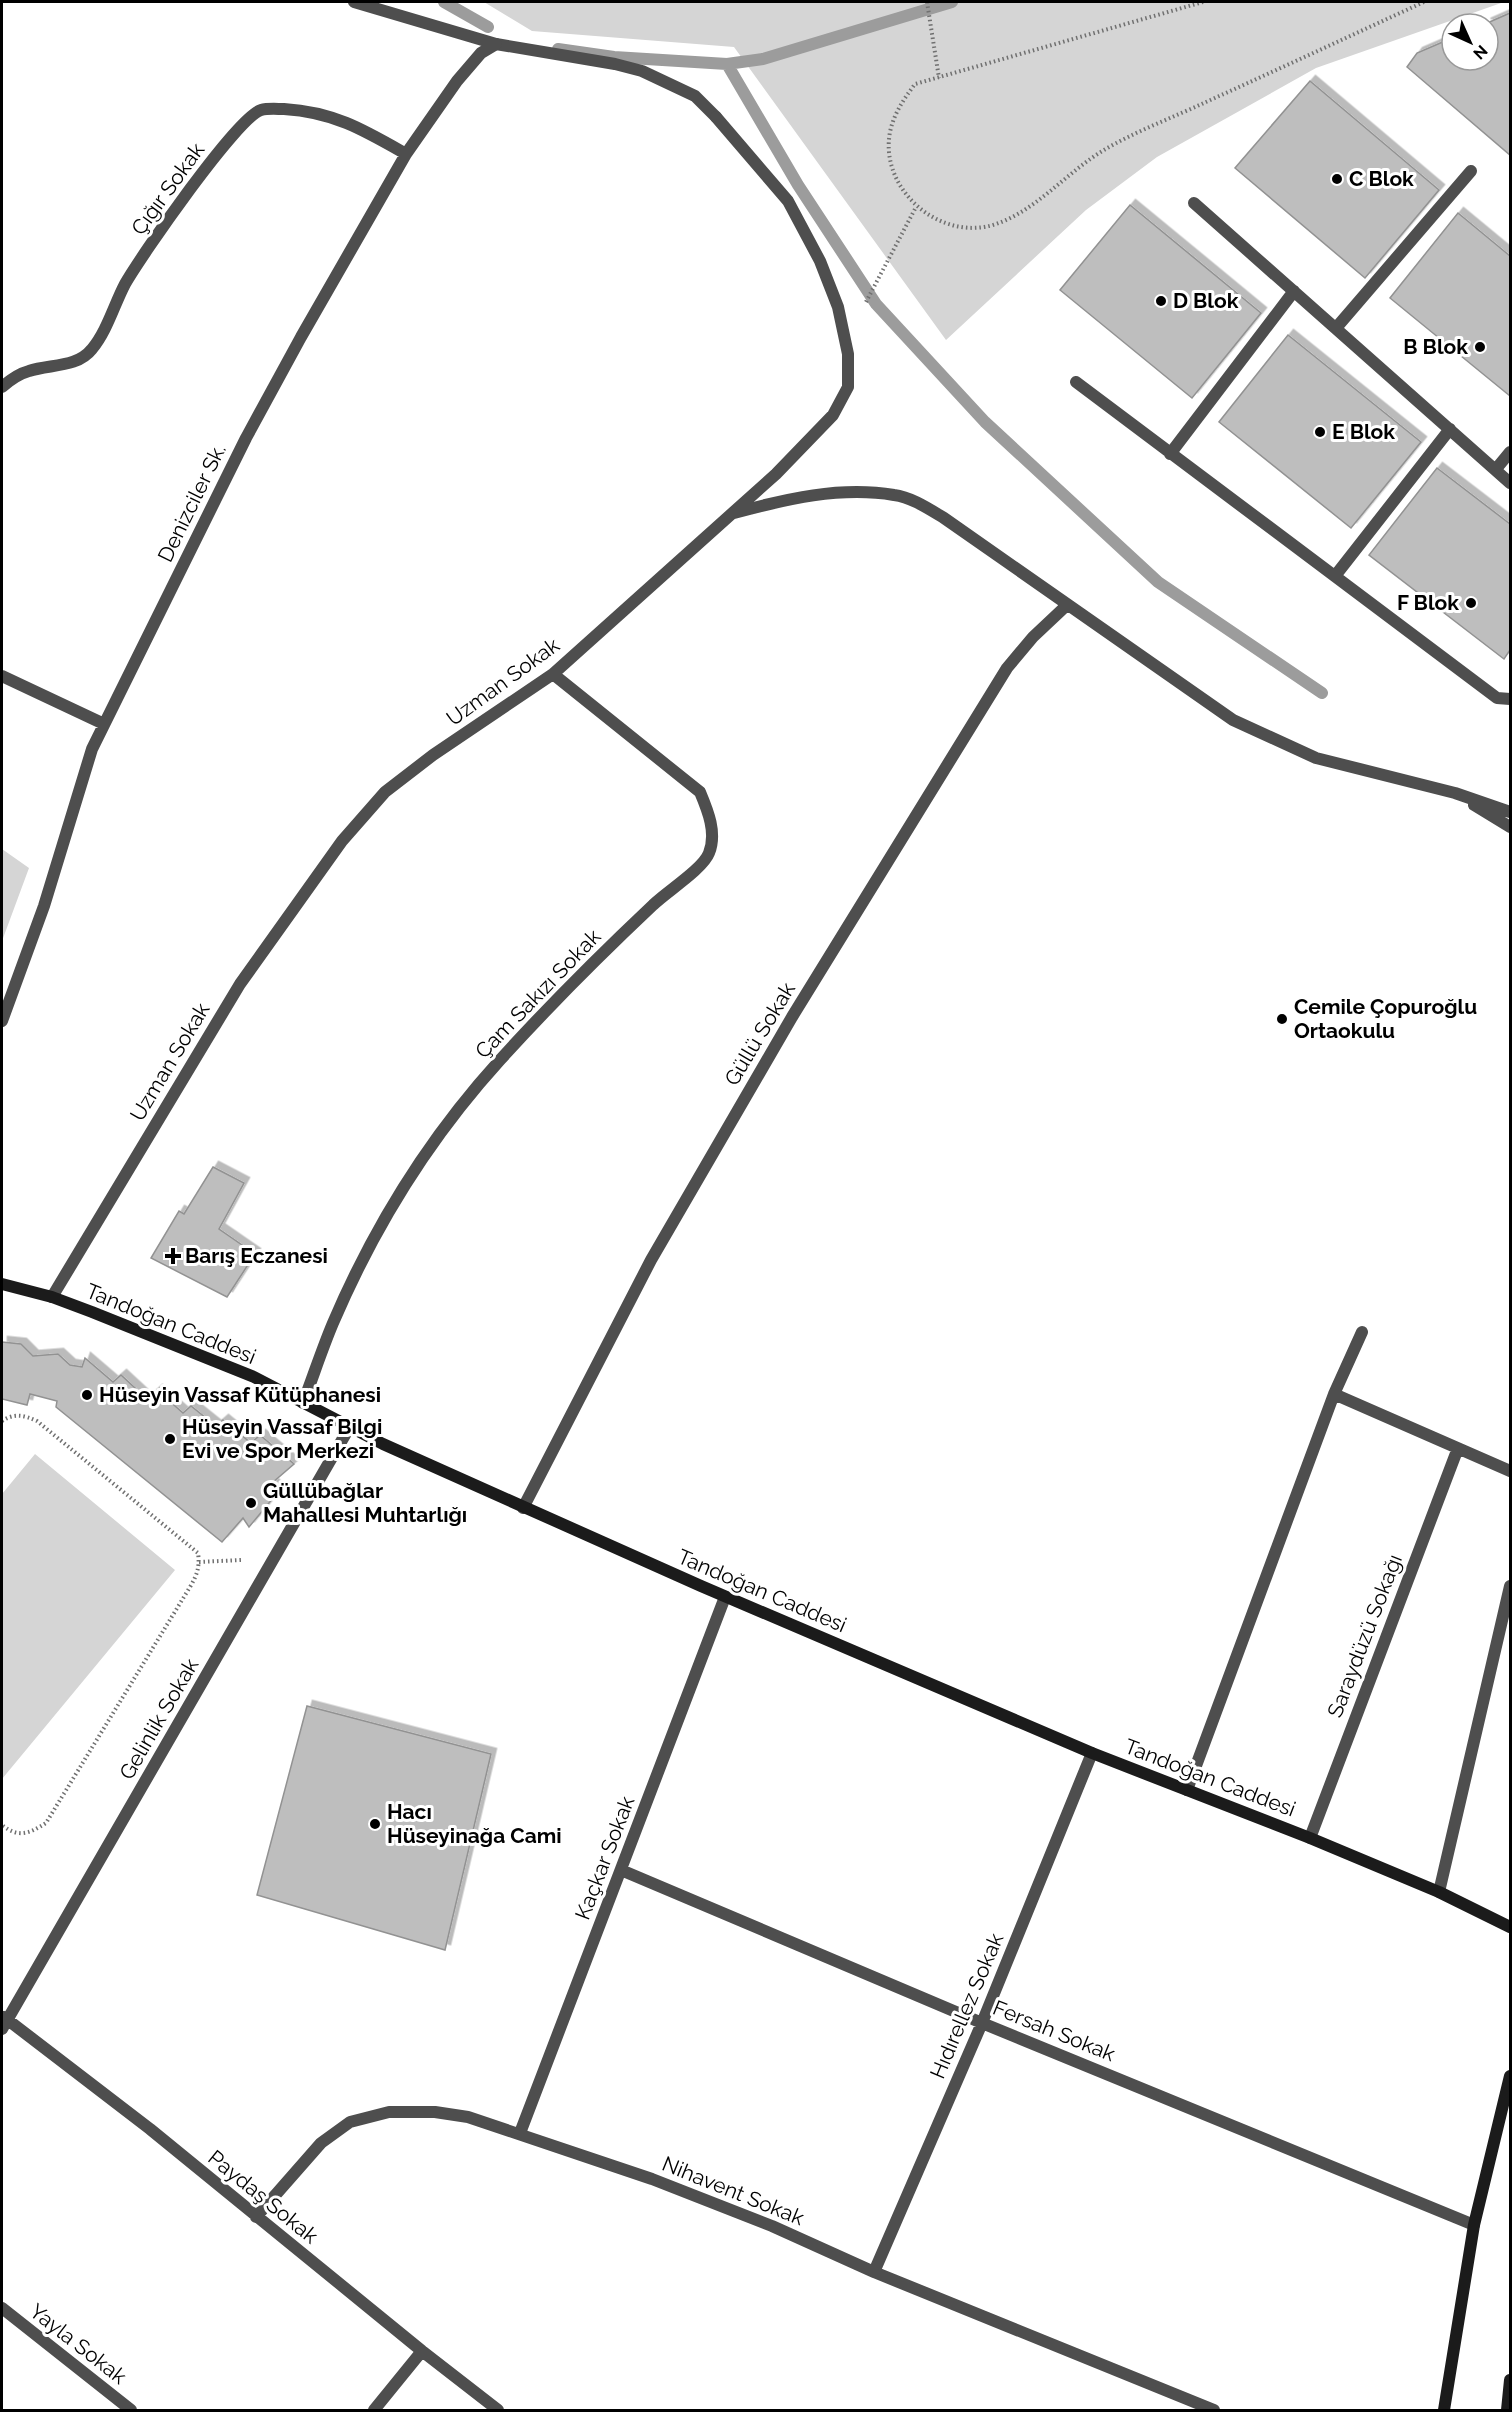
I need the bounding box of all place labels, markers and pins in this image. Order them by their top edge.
place label: C Blok [1349,166,1414,191]
marker: C Blok [1330,172,1344,186]
place label: D Blok [1173,288,1239,313]
marker: D Blok [1154,294,1168,308]
place label: B Blok [1403,334,1468,359]
marker: B Blok [1473,340,1487,354]
place label: E Blok [1332,419,1395,444]
marker: E Blok [1313,425,1327,439]
place label: F Blok [1397,590,1459,615]
marker: F Blok [1464,596,1478,610]
place label: Cemile Çopuroğlu Ortaokulu [1294,994,1477,1043]
marker: Cemile Çopuroğlu Ortaokulu [1275,1012,1289,1026]
place label: Barış Eczanesi [185,1243,328,1268]
marker: Barış Eczanesi [166,1249,180,1263]
place label: Hüseyin Vassaf Kütüphanesi [99,1382,381,1407]
marker: Hüseyin Vassaf Kütüphanesi [80,1388,94,1402]
place label: Hüseyin Vassaf Bilgi Evi ve Spor Merkezi [182,1414,382,1463]
marker: Hüseyin Vassaf Bilgi Evi ve Spor Merkezi [163,1432,177,1446]
place label: Güllübağlar Mahallesi Muhtarlığı [263,1478,467,1527]
marker: Güllübağlar Mahallesi Muhtarlığı [244,1496,258,1510]
place label: Hacı Hüseyinağa Cami [387,1799,562,1848]
marker: Hacı Hüseyinağa Cami [368,1817,382,1831]

